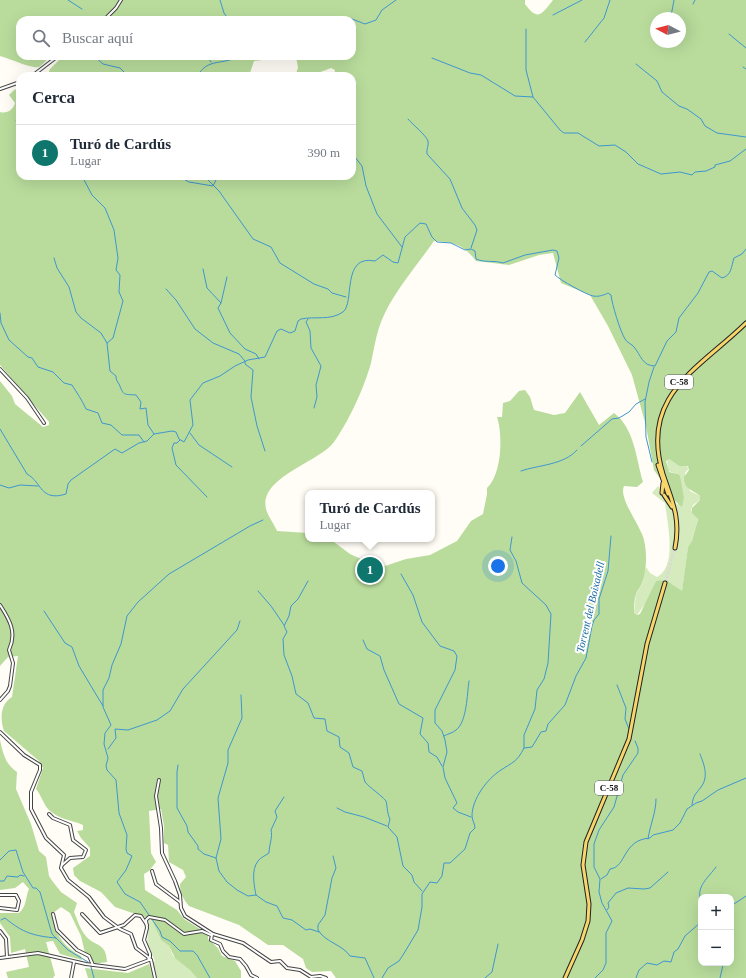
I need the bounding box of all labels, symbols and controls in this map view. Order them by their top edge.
north arrow [650,12,686,48]
search box [16,16,356,60]
icon: search [30,27,52,49]
text: Buscar aquí [62,30,133,46]
text: Cerca [32,88,75,107]
text: Turó de Cardús [70,136,171,152]
text: 1 [42,145,48,160]
text: 390 m [307,145,340,160]
text: Lugar [70,153,101,168]
road number: C-58 [665,375,693,389]
popup [305,490,435,542]
text: Turó de Cardús [319,500,421,516]
text: Lugar [319,517,350,532]
pin: 1 [357,555,383,585]
your location [488,556,508,576]
water label: Torrent del Boixadell [574,560,606,654]
road number: C-58 [595,781,623,795]
map controls [698,894,734,966]
button: + [698,894,734,930]
button: − [698,930,734,966]

